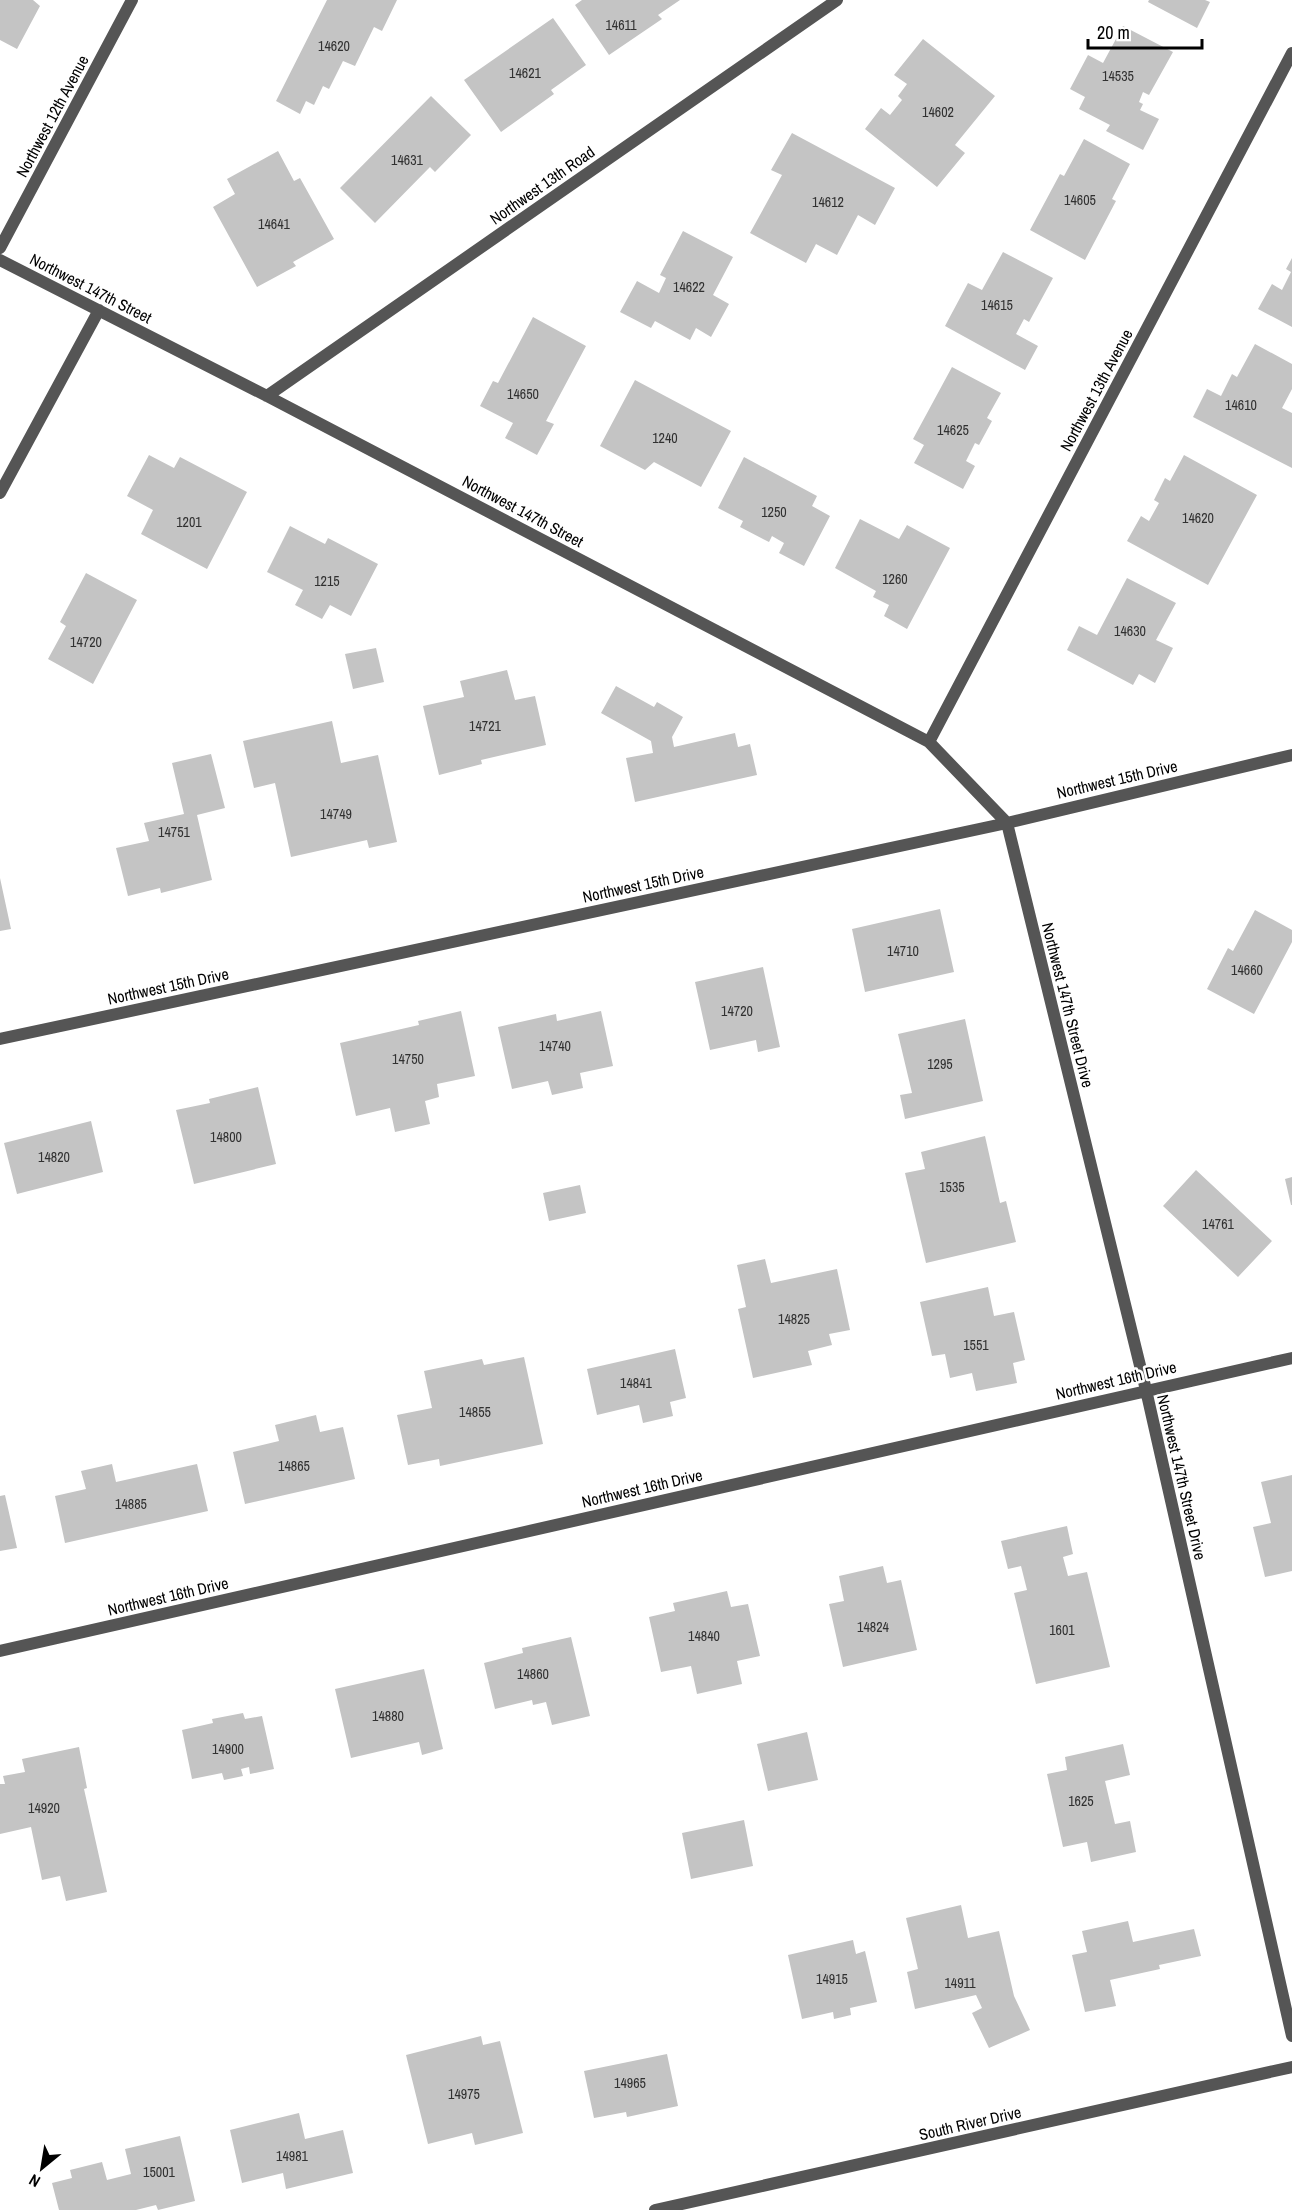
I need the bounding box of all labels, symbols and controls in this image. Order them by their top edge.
scale bar [1088,12,1202,50]
house number: 14611 [605,16,637,34]
text: 20 m [1097,20,1130,45]
house number: 14620 [318,37,350,55]
street label: Northwest 12th Avenue [10,51,94,181]
house number: 14621 [509,64,542,82]
house number: 14535 [1102,67,1134,85]
house number: 14602 [922,103,954,121]
street label: Northwest 13th Road [485,141,599,229]
house number: 14631 [391,151,424,169]
house number: 14605 [1064,191,1096,209]
house number: 14612 [812,193,844,211]
house number: 14641 [258,215,291,233]
street label: Northwest 147th Street [26,248,156,328]
house number: 14622 [673,278,705,296]
house number: 14615 [981,296,1013,314]
street label: Northwest 13th Avenue [1054,325,1138,455]
house number: 14650 [507,385,539,403]
house number: 14610 [1225,396,1257,414]
house number: 14625 [937,421,969,439]
house number: 1240 [652,429,678,447]
street label: Northwest 147th Street [459,470,588,552]
house number: 1250 [761,503,787,521]
house number: 14620 [1182,509,1214,527]
house number: 1201 [176,513,202,531]
house number: 1260 [882,570,908,588]
house number: 1215 [314,572,340,590]
house number: 14630 [1114,622,1146,640]
house number: 14720 [70,633,102,651]
house number: 14721 [469,717,502,735]
street label: Northwest 15th Drive [1054,754,1180,804]
house number: 14749 [320,805,352,823]
house number: 14751 [158,823,191,841]
street label: Northwest 15th Drive [580,860,706,908]
street label: Northwest 147th Street Drive [1037,920,1099,1090]
house number: 14710 [887,942,919,960]
house number: 14660 [1231,961,1263,979]
street label: Northwest 15th Drive [105,962,231,1010]
house number: 14720 [721,1002,753,1020]
house number: 14740 [539,1037,571,1055]
house number: 14750 [392,1050,424,1068]
house number: 1295 [927,1055,953,1073]
house number: 14800 [210,1128,242,1146]
house number: 14820 [38,1148,70,1166]
house number: 1535 [939,1178,965,1196]
house number: 14761 [1202,1215,1235,1233]
house number: 14825 [778,1310,810,1328]
house number: 1551 [963,1336,989,1354]
street label: Northwest 16th Drive [1053,1355,1179,1405]
house number: 14841 [620,1374,653,1392]
street label: Northwest 147th Street Drive [1152,1392,1212,1562]
house number: 14855 [459,1403,491,1421]
house number: 14865 [278,1457,310,1475]
street label: Northwest 16th Drive [579,1463,705,1513]
house number: 14885 [115,1495,147,1513]
street label: Northwest 16th Drive [105,1571,231,1621]
house number: 14824 [857,1618,890,1636]
house number: 1601 [1049,1621,1075,1639]
house number: 14840 [688,1627,720,1645]
house number: 14860 [517,1665,549,1683]
house number: 14880 [372,1707,404,1725]
house number: 14900 [212,1740,244,1758]
house number: 1625 [1068,1792,1094,1810]
house number: 14920 [28,1799,60,1817]
house number: 14915 [816,1970,848,1988]
house number: 14911 [944,1974,976,1992]
house number: 14965 [614,2074,646,2092]
house number: 14975 [448,2085,480,2103]
street label: South River Drive [917,2101,1023,2145]
north arrow [12,2138,72,2198]
house number: 14981 [276,2147,309,2165]
house number: 15001 [143,2163,176,2181]
text: N [25,2169,44,2193]

